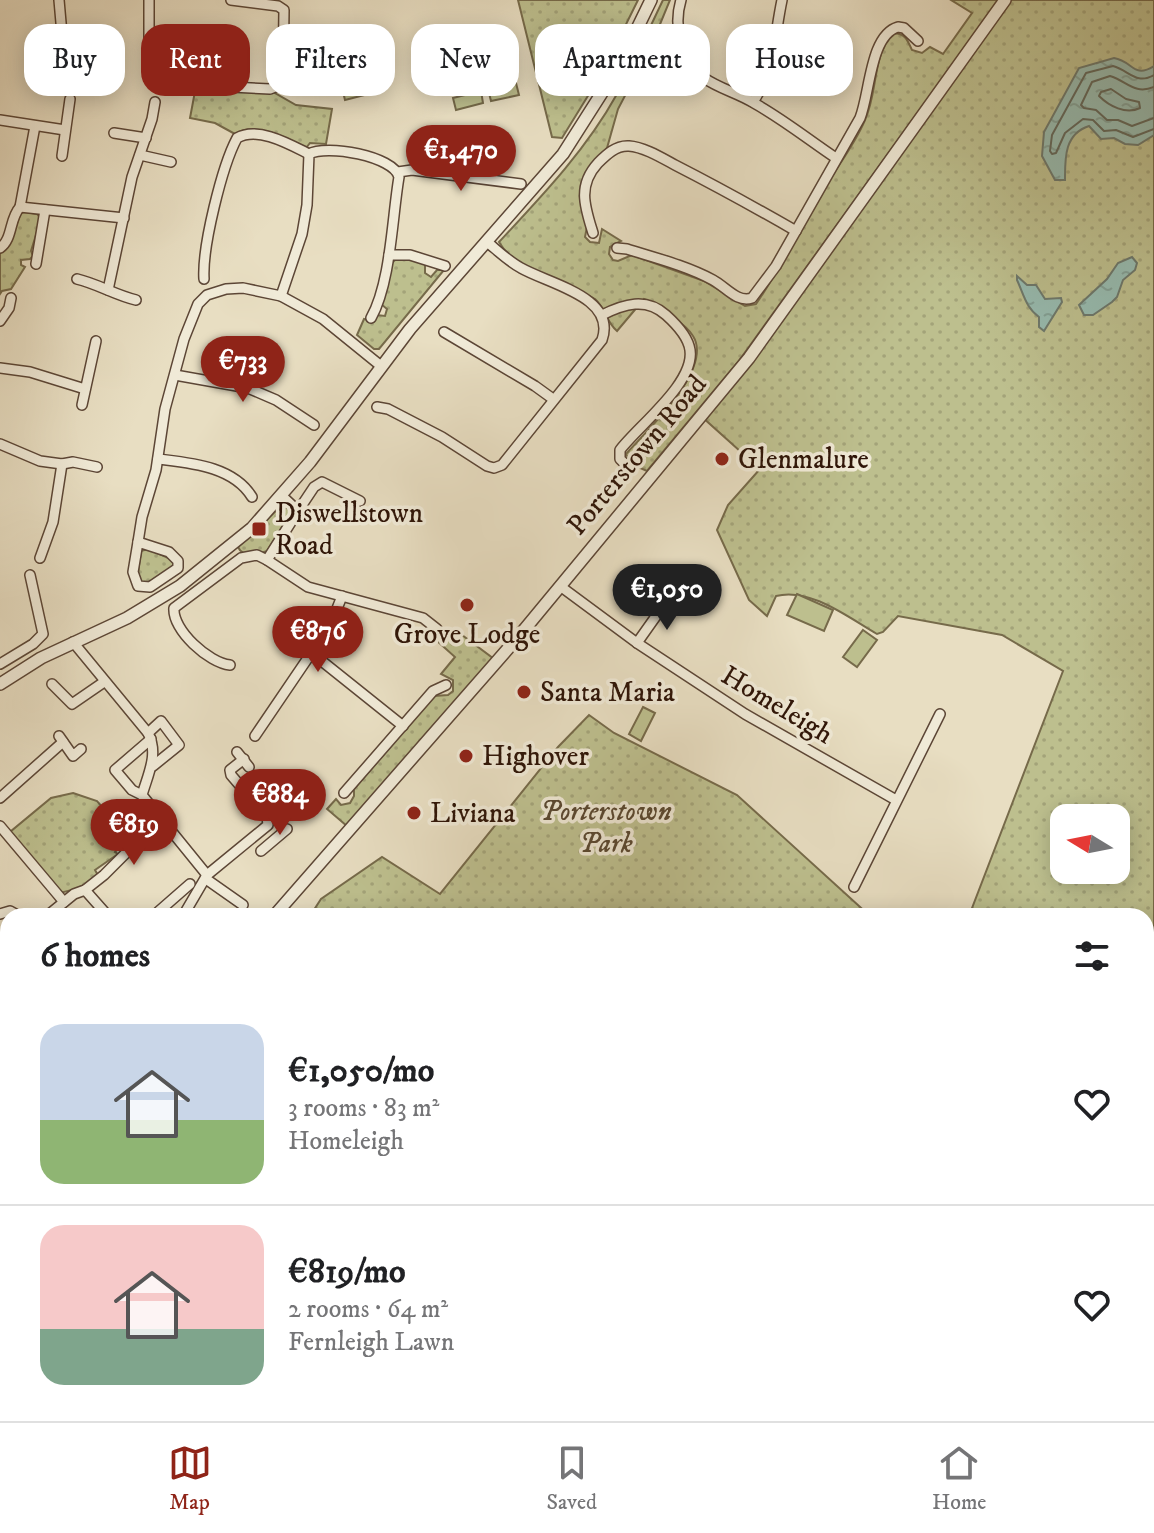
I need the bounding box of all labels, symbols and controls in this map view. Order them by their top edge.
chip: Buy [24,24,125,96]
chip: Rent [141,24,250,96]
chip: Filters [266,24,395,96]
chip: New [411,24,519,96]
chip: Apartment [535,24,710,96]
chip: House [726,24,853,96]
pin: €1,470 [396,125,526,193]
text: €1,470 [424,134,498,167]
pin: €733 [196,336,290,404]
text: €733 [219,345,267,378]
street label: Porterstown Road [560,367,714,542]
place label: Glenmalure [738,442,869,477]
marker: Glenmalure [713,450,731,468]
place label: Diswellstown Road [275,496,423,563]
marker: Diswellstown Road [250,520,268,538]
pin: €1,050 [602,564,732,632]
text: €1,050 [631,573,703,606]
marker: Grove Lodge [458,596,476,614]
pin: €876 [271,606,365,674]
text: €876 [290,615,346,648]
place label: Grove Lodge [394,617,540,652]
street label: Homeleigh [715,658,840,752]
place label: Santa Maria [540,675,675,710]
marker: Santa Maria [515,683,533,701]
place label: Highover [482,739,589,774]
marker: Highover [457,747,475,765]
pin: €884 [233,769,327,837]
text: €884 [252,778,308,811]
park label: Porterstown Park [540,794,672,861]
place label: Liviana [430,796,515,831]
pin: €819 [87,799,181,867]
marker: Liviana [405,804,423,822]
north arrow [1050,804,1130,884]
map controls [1050,804,1130,884]
text: €819 [109,808,159,841]
icon: filters [1070,934,1114,978]
text: 6 homes [40,935,150,977]
text: €1,050/mo [288,1050,434,1092]
icon: home [104,1056,200,1152]
icon: heart [1070,1082,1114,1126]
text: 3 rooms · 83 m² [288,1092,439,1125]
text: Homeleigh [288,1125,404,1158]
text: €819/mo [288,1251,406,1293]
icon: home [104,1257,200,1353]
icon: heart [1070,1283,1114,1327]
text: 2 rooms · 64 m² [288,1293,448,1326]
text: Fernleigh Lawn [288,1326,454,1359]
tab: Map [168,1441,212,1516]
tab: Saved [547,1441,597,1516]
tab: Home [932,1441,986,1516]

